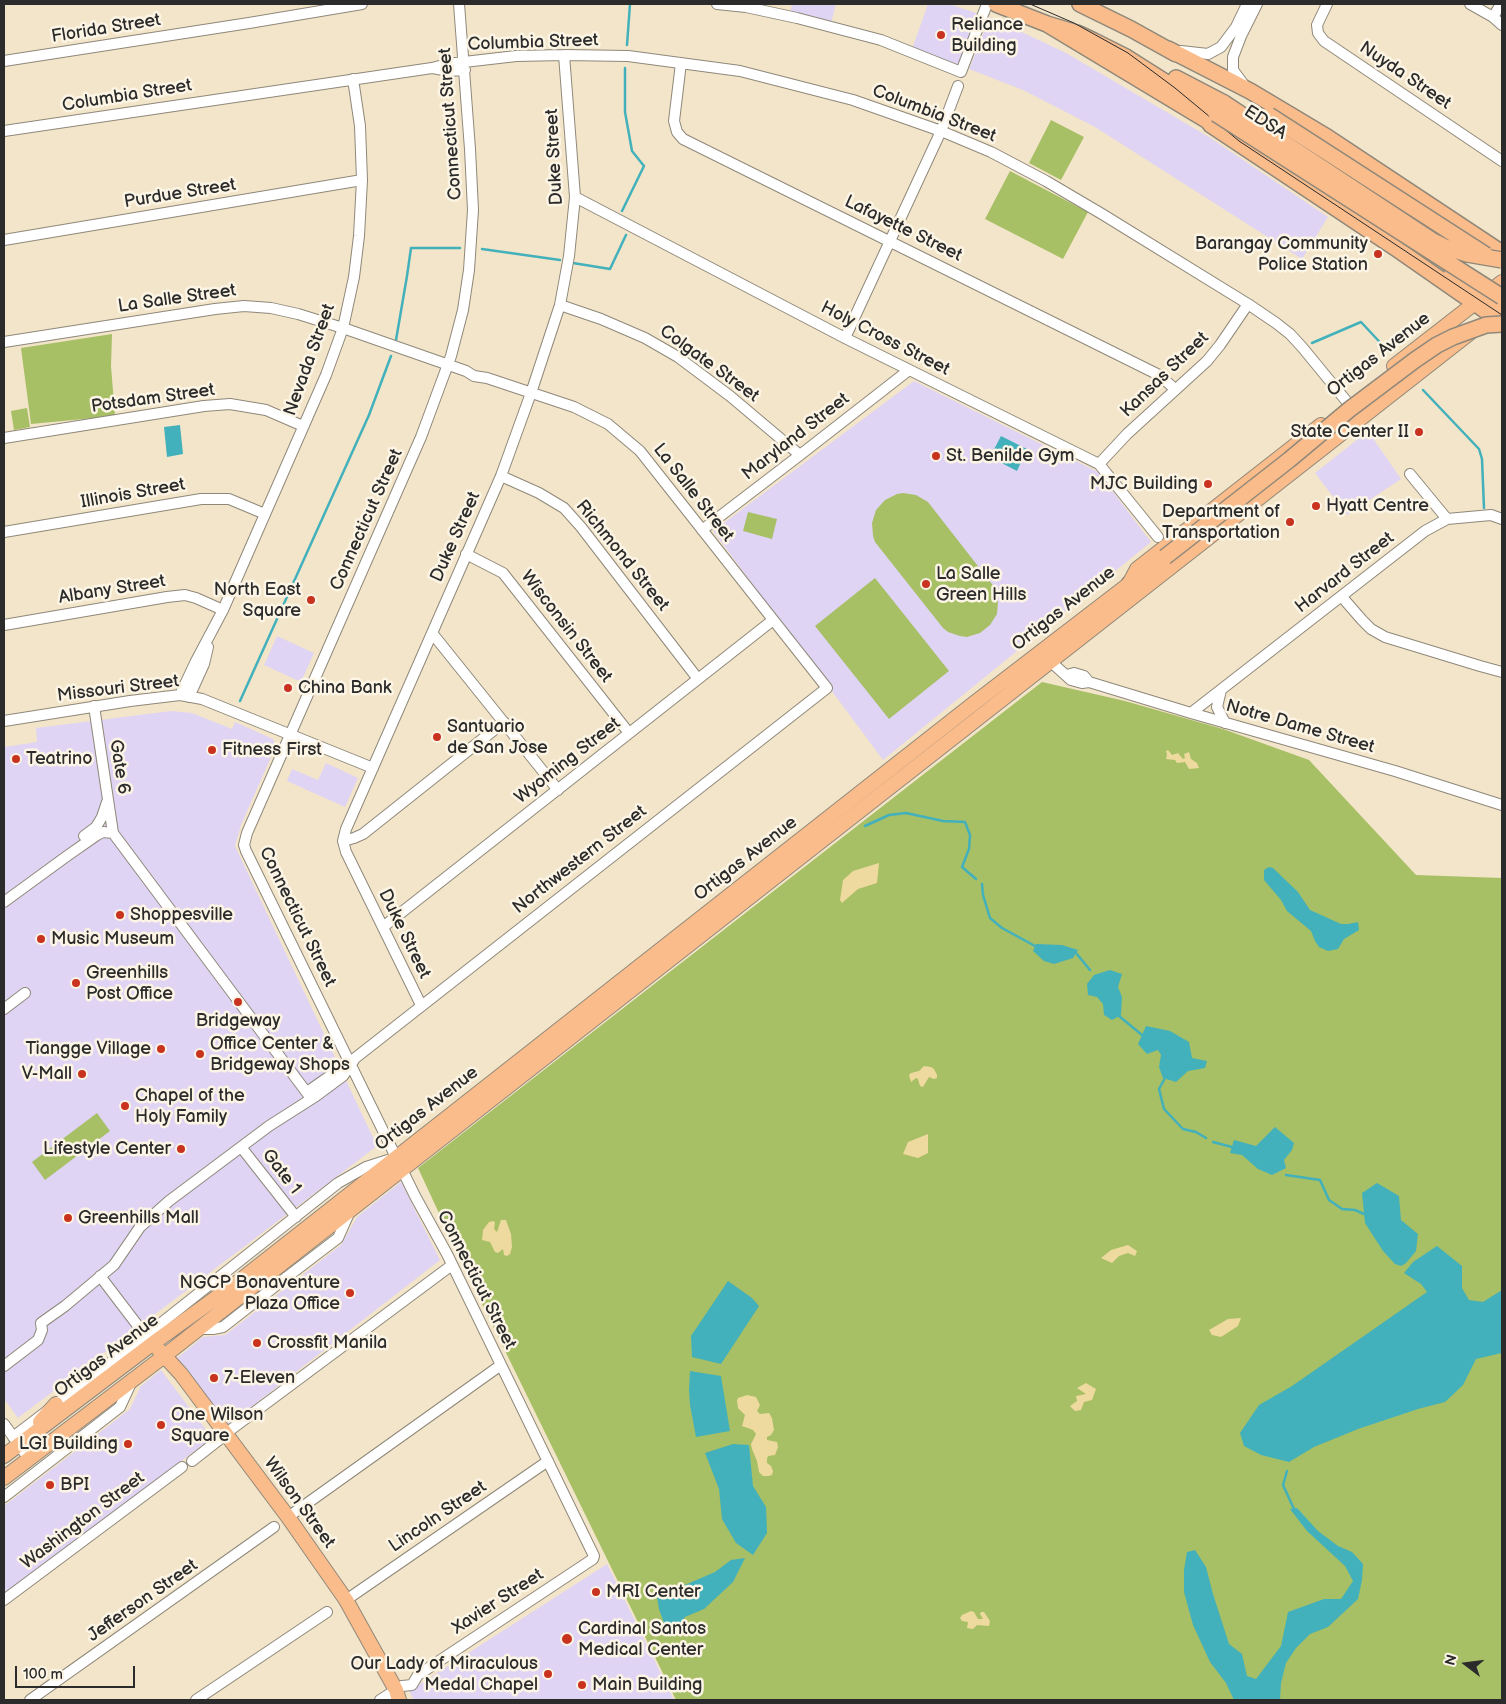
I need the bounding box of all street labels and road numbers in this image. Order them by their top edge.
street label: Florida Street [50,10,162,48]
street label: Columbia Street [467,30,599,56]
street label: Nuyda Street [1355,37,1455,115]
street label: Connecticut Street [435,47,467,201]
street label: Columbia Street [61,75,193,117]
street label: Columbia Street [869,80,999,148]
street label: EDSA [1239,101,1291,145]
street label: Duke Street [542,108,568,206]
street label: Purdue Street [123,175,237,213]
street label: Lafayette Street [841,191,965,267]
street label: La Salle Street [117,280,237,318]
street label: Holy Cross Street [817,297,953,381]
street label: Nevada Street [280,301,340,419]
street label: Ortigas Avenue [1323,308,1435,402]
street label: Colgate Street [655,321,763,407]
street label: Kansas Street [1116,328,1214,422]
street label: Potsdam Street [90,380,216,418]
street label: Maryland Street [738,388,854,486]
street label: La Salle Street [648,440,738,546]
street label: Connecticut Street [326,446,408,594]
street label: Illinois Street [79,474,187,514]
street label: Duke Street [426,488,486,586]
street label: Richmond Street [571,496,673,616]
street label: Harvard Street [1291,528,1399,618]
street label: Ortigas Avenue [1008,562,1120,656]
street label: Wisconsin Street [516,567,616,687]
street label: Albany Street [57,571,167,609]
street label: Missouri Street [56,671,180,707]
street label: Notre Dame Street [1223,695,1377,759]
street label: Wyoming Street [511,713,625,809]
street label: Gate 6 [104,738,134,796]
street label: Northwestern Street [509,801,651,919]
street label: Ortigas Avenue [690,812,802,906]
street label: Connecticut Street [254,844,340,990]
street label: Duke Street [373,886,435,982]
street label: Ortigas Avenue [371,1062,483,1156]
street label: Gate 1 [257,1145,305,1199]
street label: Connecticut Street [432,1207,520,1353]
street label: Ortigas Avenue [51,1310,163,1402]
street label: Wilson Street [259,1453,339,1553]
street label: Washington Street [17,1468,149,1574]
street label: Lincoln Street [385,1476,491,1558]
street label: Jefferson Street [84,1555,202,1647]
street label: Xavier Street [448,1564,548,1640]

